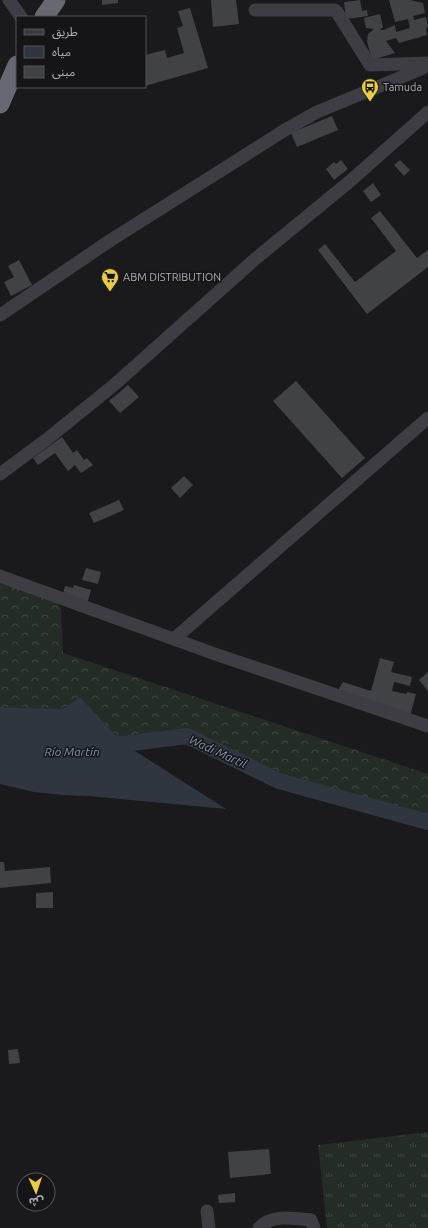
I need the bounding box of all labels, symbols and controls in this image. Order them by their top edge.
legend [16,16,146,88]
text: طريق [52,25,78,40]
text: مياه [52,45,71,59]
text: مبنى [52,65,75,79]
bus stop icon: Tamuda [360,77,380,102]
place label: Tamuda [383,81,422,93]
supermarket icon: ABM DISTRIBUTION [100,267,120,292]
place label: ABM DISTRIBUTION [123,271,221,283]
water label: Wadi Martil [187,733,249,771]
water label: Río Martín [44,745,100,758]
north arrow [16,1172,56,1212]
text: ش [29,1195,44,1208]

